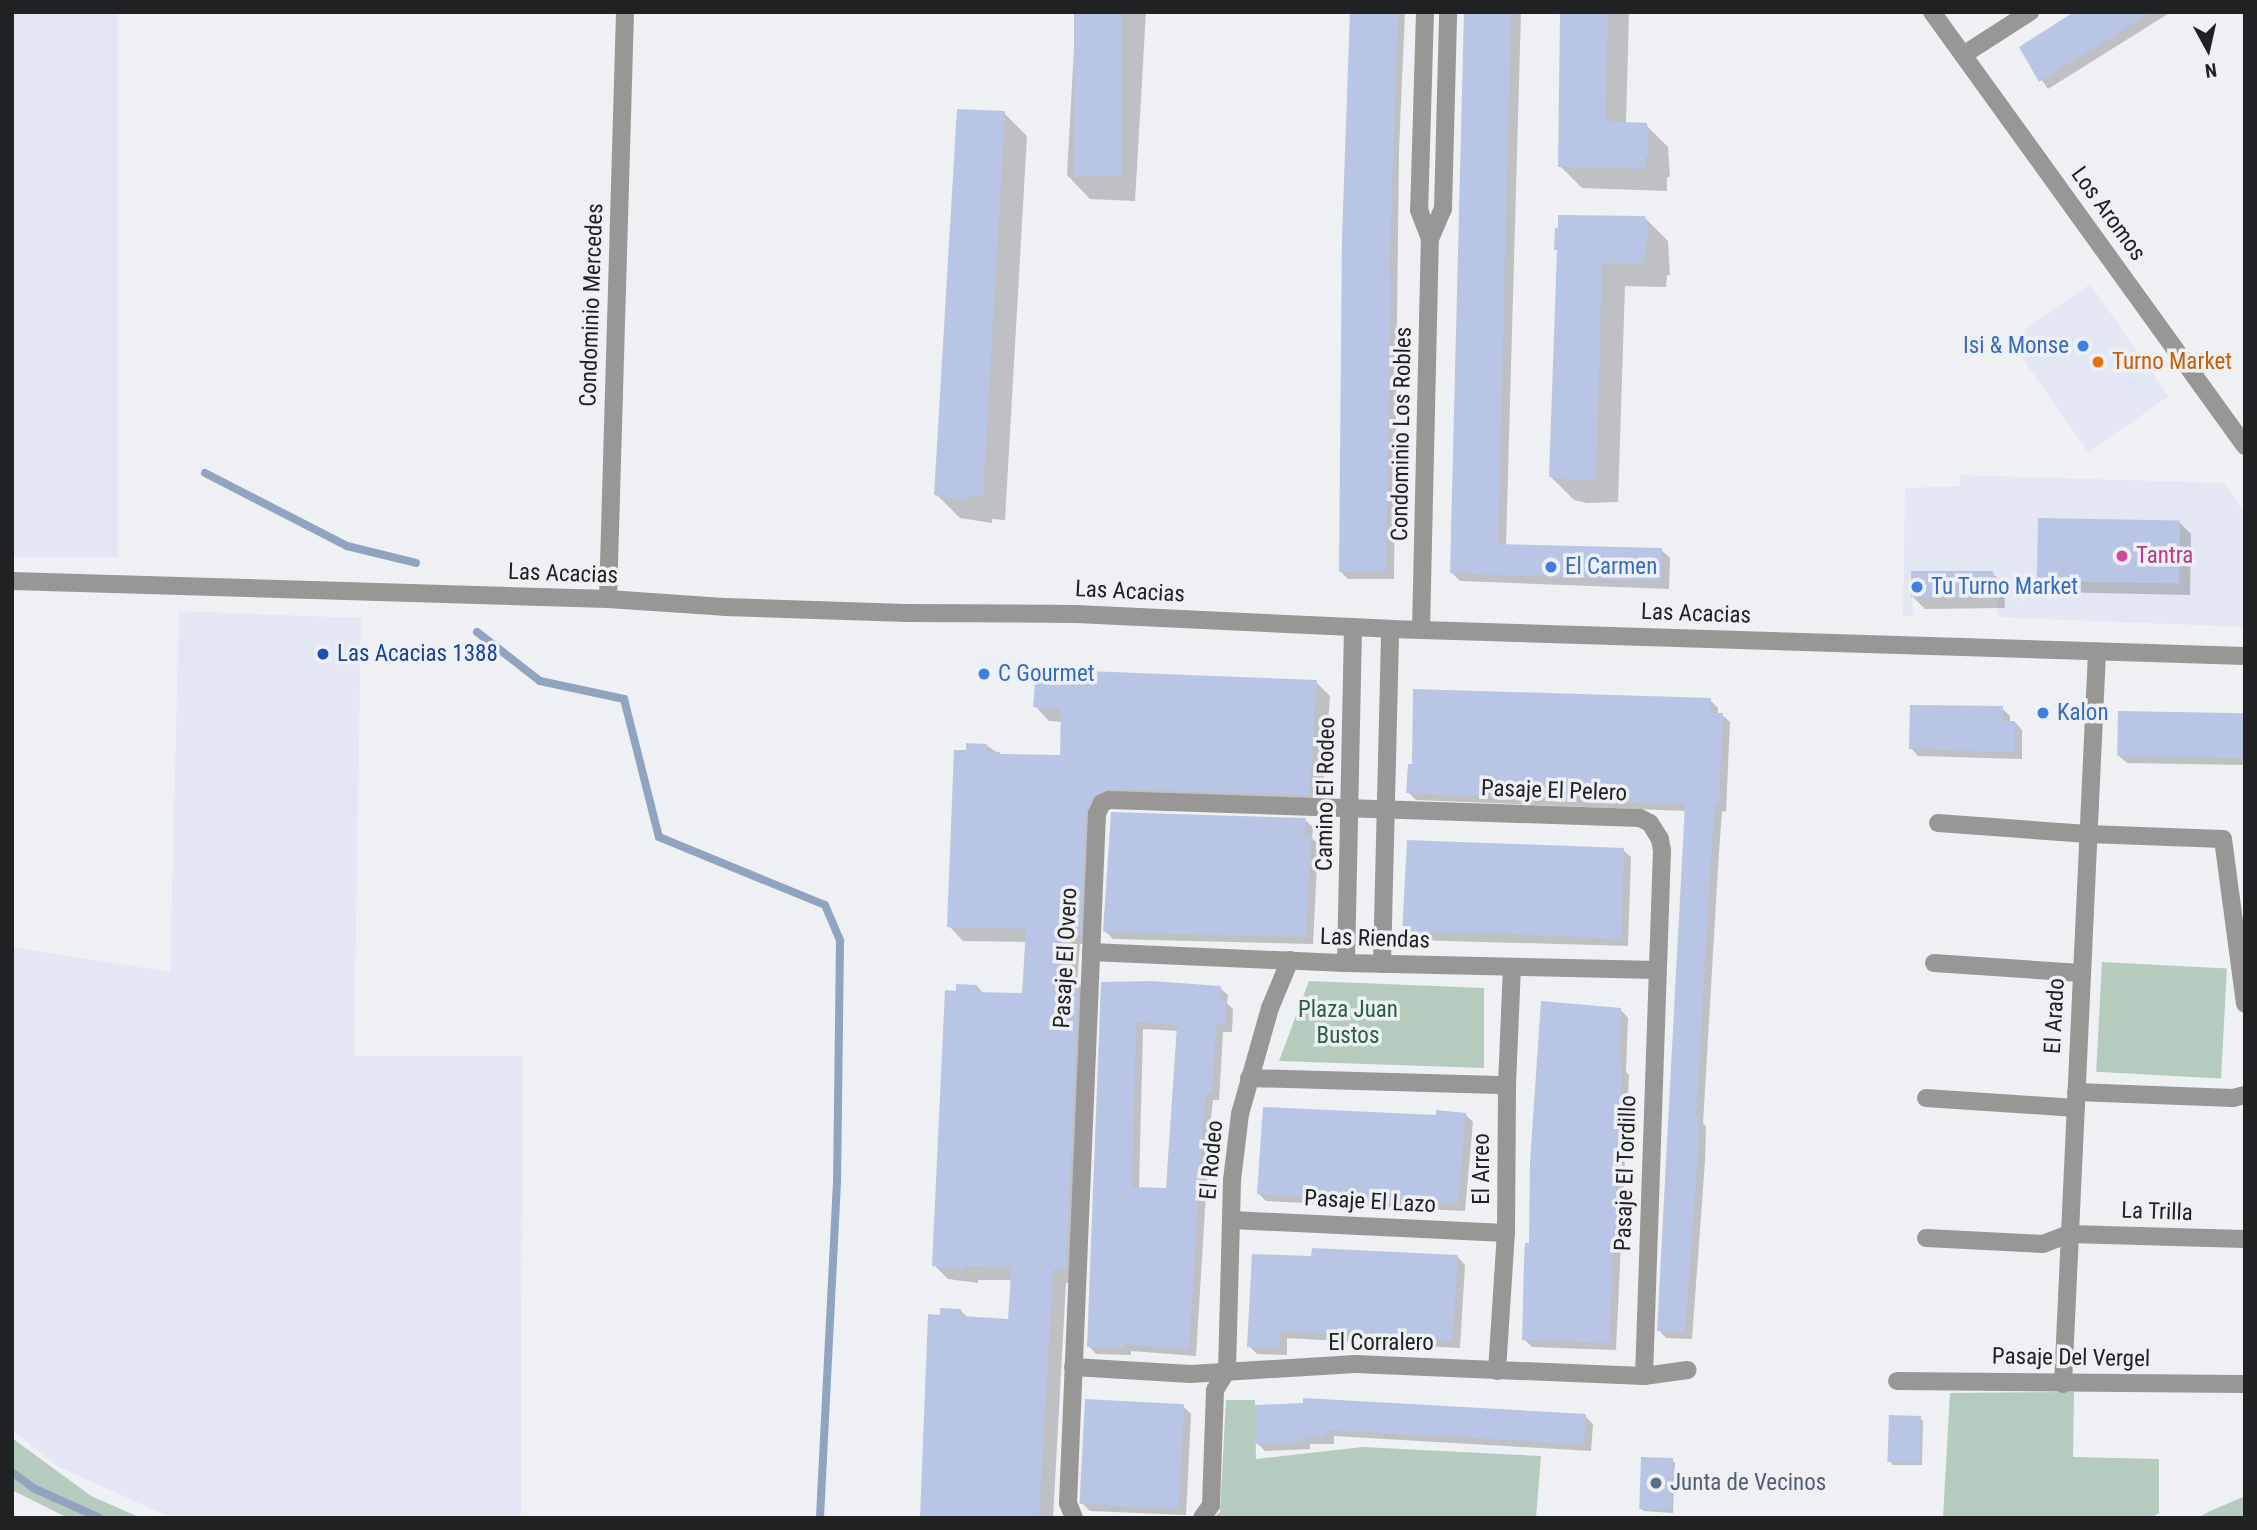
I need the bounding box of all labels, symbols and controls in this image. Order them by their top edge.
north arrow [2173,14,2243,84]
text: N [2204,58,2218,82]
street label: Los Aromos [2065,162,2151,266]
street label: Condominio Mercedes [575,203,609,407]
street label: Condominio Los Robles [1386,327,1418,541]
place label: Isi & Monse [1963,332,2069,360]
marker: Isi & Monse [2075,338,2091,354]
place label: Turno Market [2112,348,2232,376]
marker: Turno Market [2090,354,2106,370]
place label: Tantra [2136,542,2193,570]
marker: Tantra [2114,548,2130,564]
place label: El Carmen [1565,553,1657,581]
street label: Las Acacias [508,558,618,590]
marker: El Carmen [1543,559,1559,575]
place label: Tu Turno Market [1931,573,2078,601]
street label: Las Acacias [1074,575,1186,609]
marker: Tu Turno Market [1909,579,1925,595]
street label: Las Acacias [1641,598,1751,630]
place label: Las Acacias 1388 [337,640,498,668]
marker: Las Acacias 1388 [315,646,331,662]
place label: C Gourmet [998,660,1094,688]
marker: C Gourmet [976,666,992,682]
place label: Kalon [2057,699,2109,727]
marker: Kalon [2035,705,2051,721]
street label: Camino El Rodeo [1311,717,1341,871]
street label: Pasaje El Pelero [1481,775,1627,807]
street label: Pasaje El Overo [1049,887,1083,1029]
street label: Las Riendas [1320,923,1430,955]
street label: El Arado [2039,977,2071,1055]
park label: Plaza Juan Bustos [1298,996,1398,1050]
street label: Pasaje El Tordillo [1609,1094,1643,1252]
street label: El Rodeo [1195,1119,1229,1201]
street label: El Arreo [1468,1133,1496,1205]
street label: Pasaje El Lazo [1303,1185,1437,1219]
street label: La Trilla [2120,1197,2194,1227]
street label: El Corralero [1328,1329,1434,1357]
street label: Pasaje Del Vergel [1992,1343,2150,1373]
place label: Junta de Vecinos [1670,1469,1826,1497]
marker: Junta de Vecinos [1648,1475,1664,1491]

